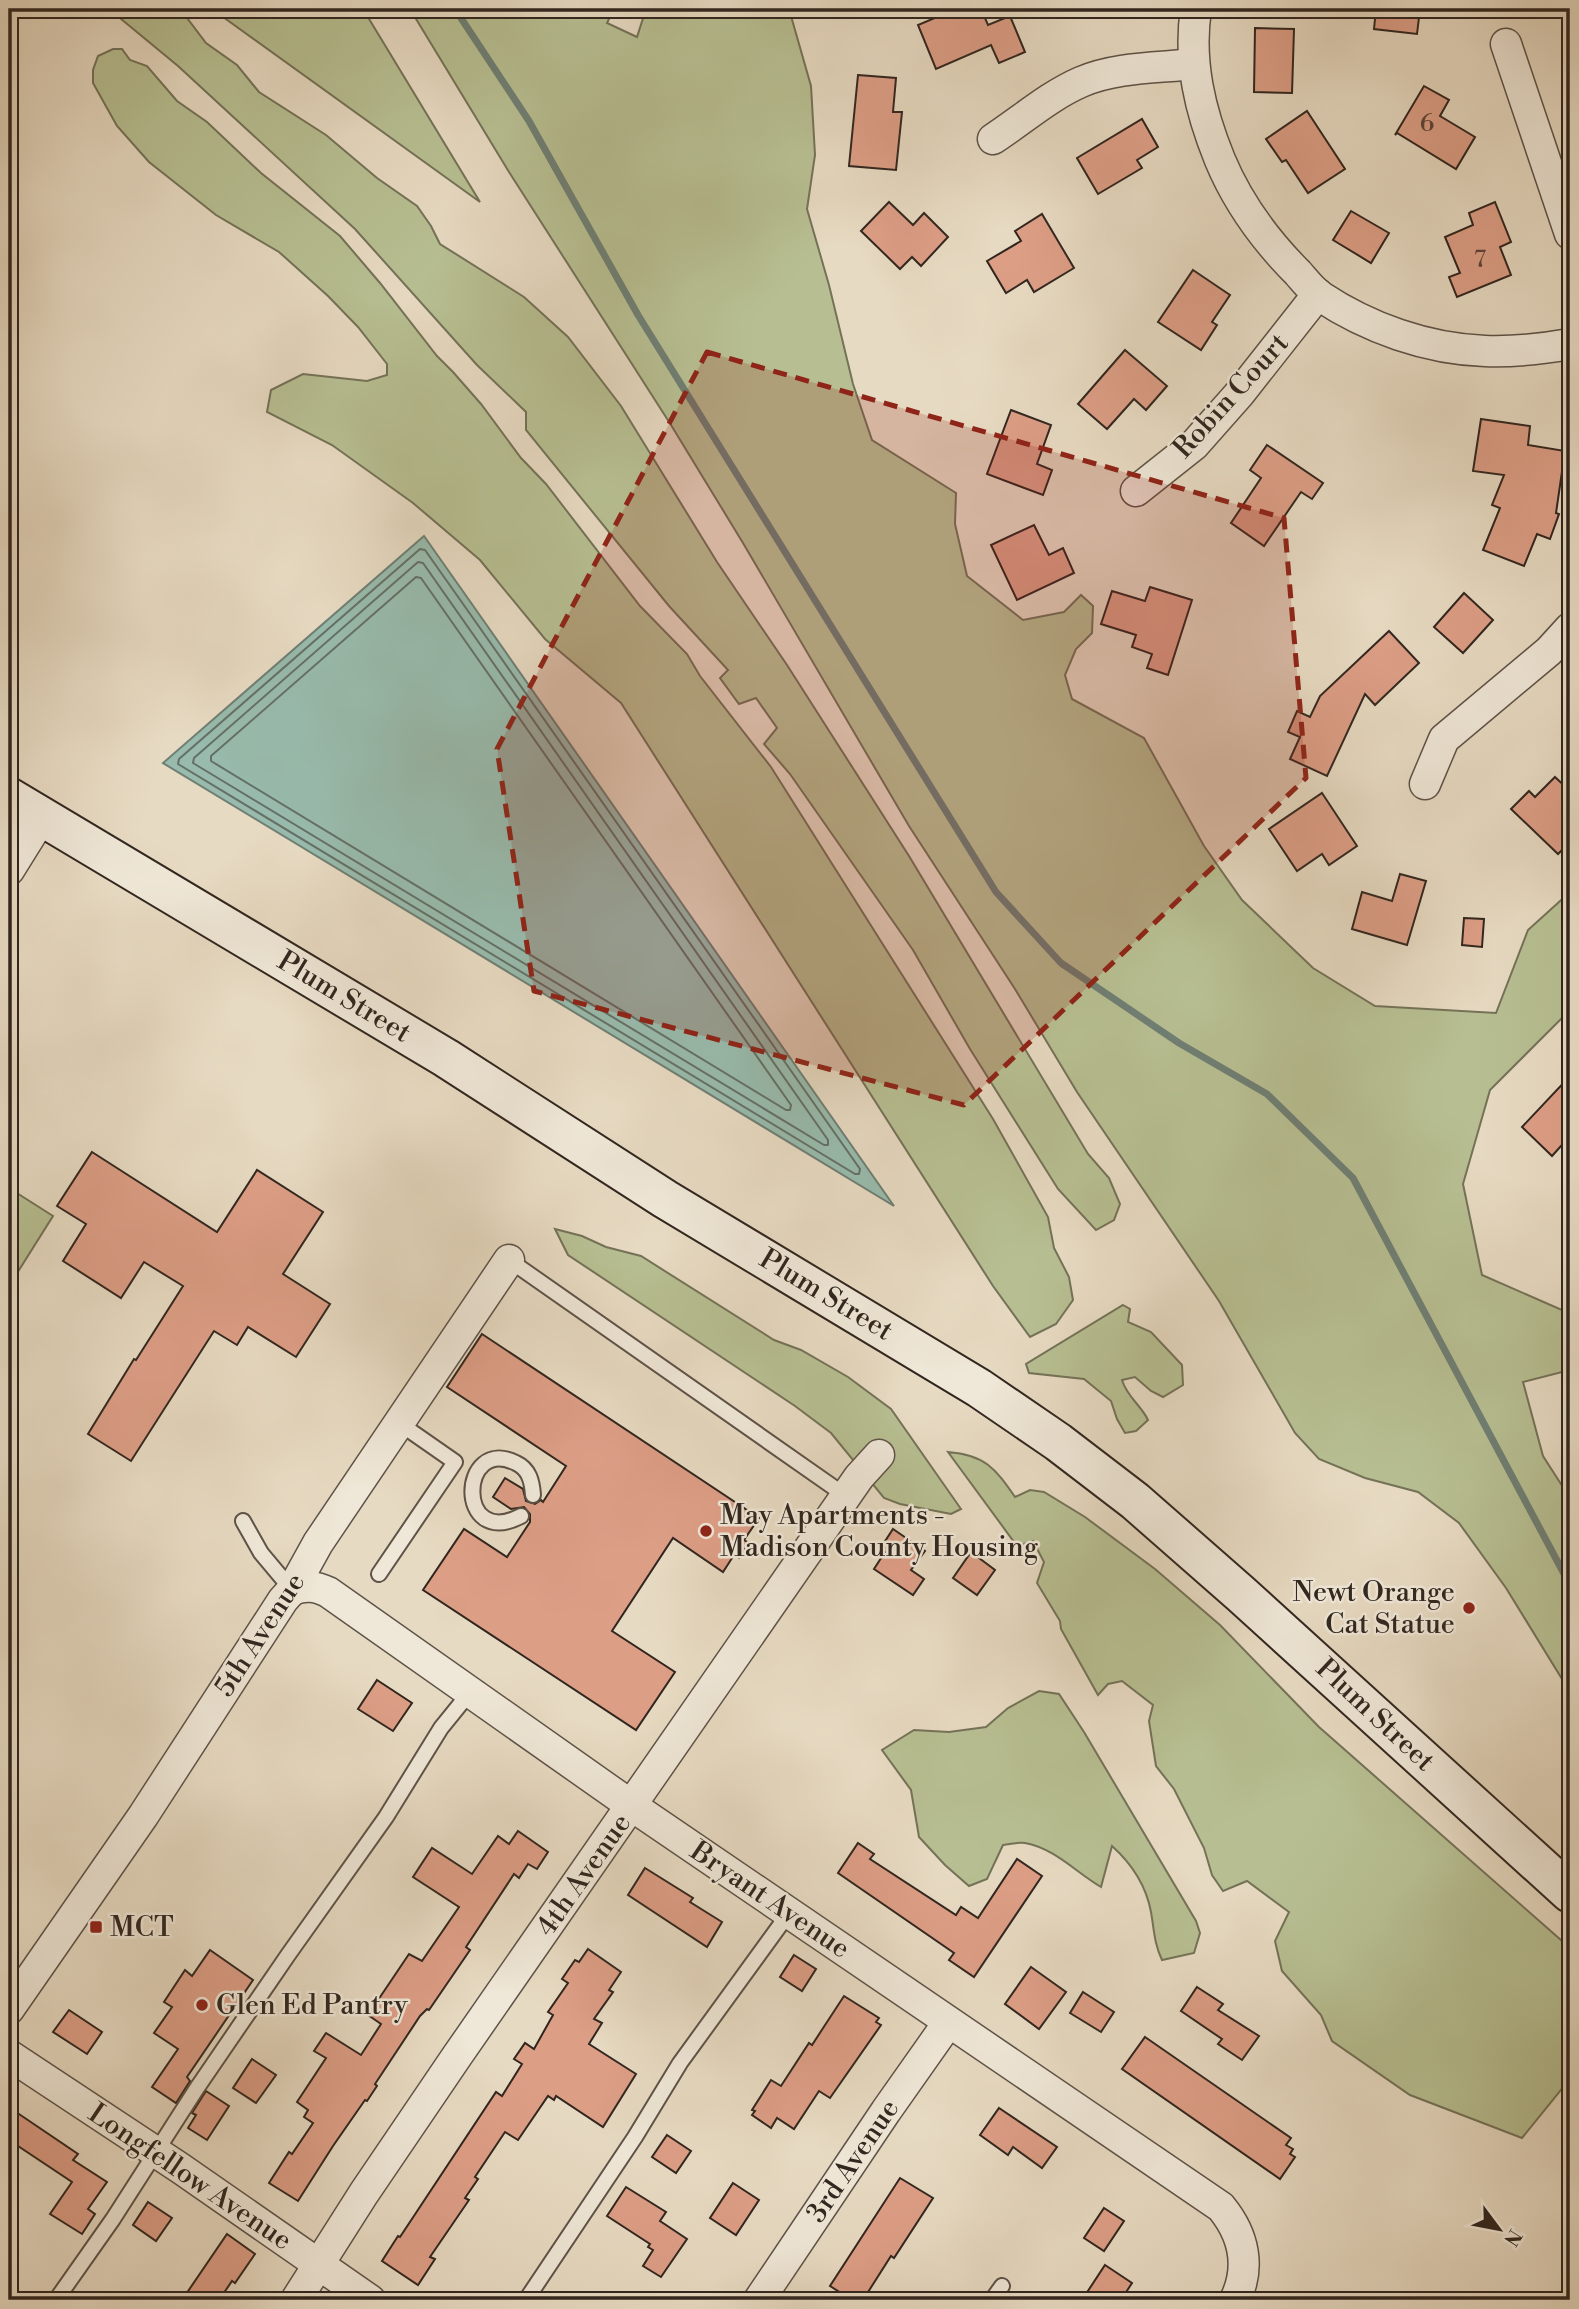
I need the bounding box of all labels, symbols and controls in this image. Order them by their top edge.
house number: 6 [1420,109,1434,139]
house number: 7 [1474,245,1486,275]
street label: Robin Court [1166,326,1296,466]
street label: Plum Street [271,943,417,1051]
street label: Plum Street [753,1241,899,1349]
place label: May Apartments - Madison County Housing [720,1498,1039,1565]
marker: May Apartments - Madison County Housing [698,1523,714,1539]
street label: 5th Avenue [207,1567,313,1703]
place label: Newt Orange Cat Statue [1292,1575,1455,1642]
marker: Newt Orange Cat Statue [1461,1600,1477,1616]
street label: Plum Street [1308,1651,1442,1779]
street label: 4th Avenue [529,1807,639,1943]
street label: Bryant Avenue [683,1833,857,1966]
place label: MCT [110,1910,174,1945]
marker: MCT [88,1919,104,1935]
place label: Glen Ed Pantry [216,1988,408,2023]
marker: Glen Ed Pantry [194,1997,210,2013]
street label: 3rd Avenue [799,2093,907,2229]
street label: Longfellow Avenue [81,2096,299,2258]
north arrow [1464,2194,1534,2264]
text: N [1498,2225,1527,2250]

